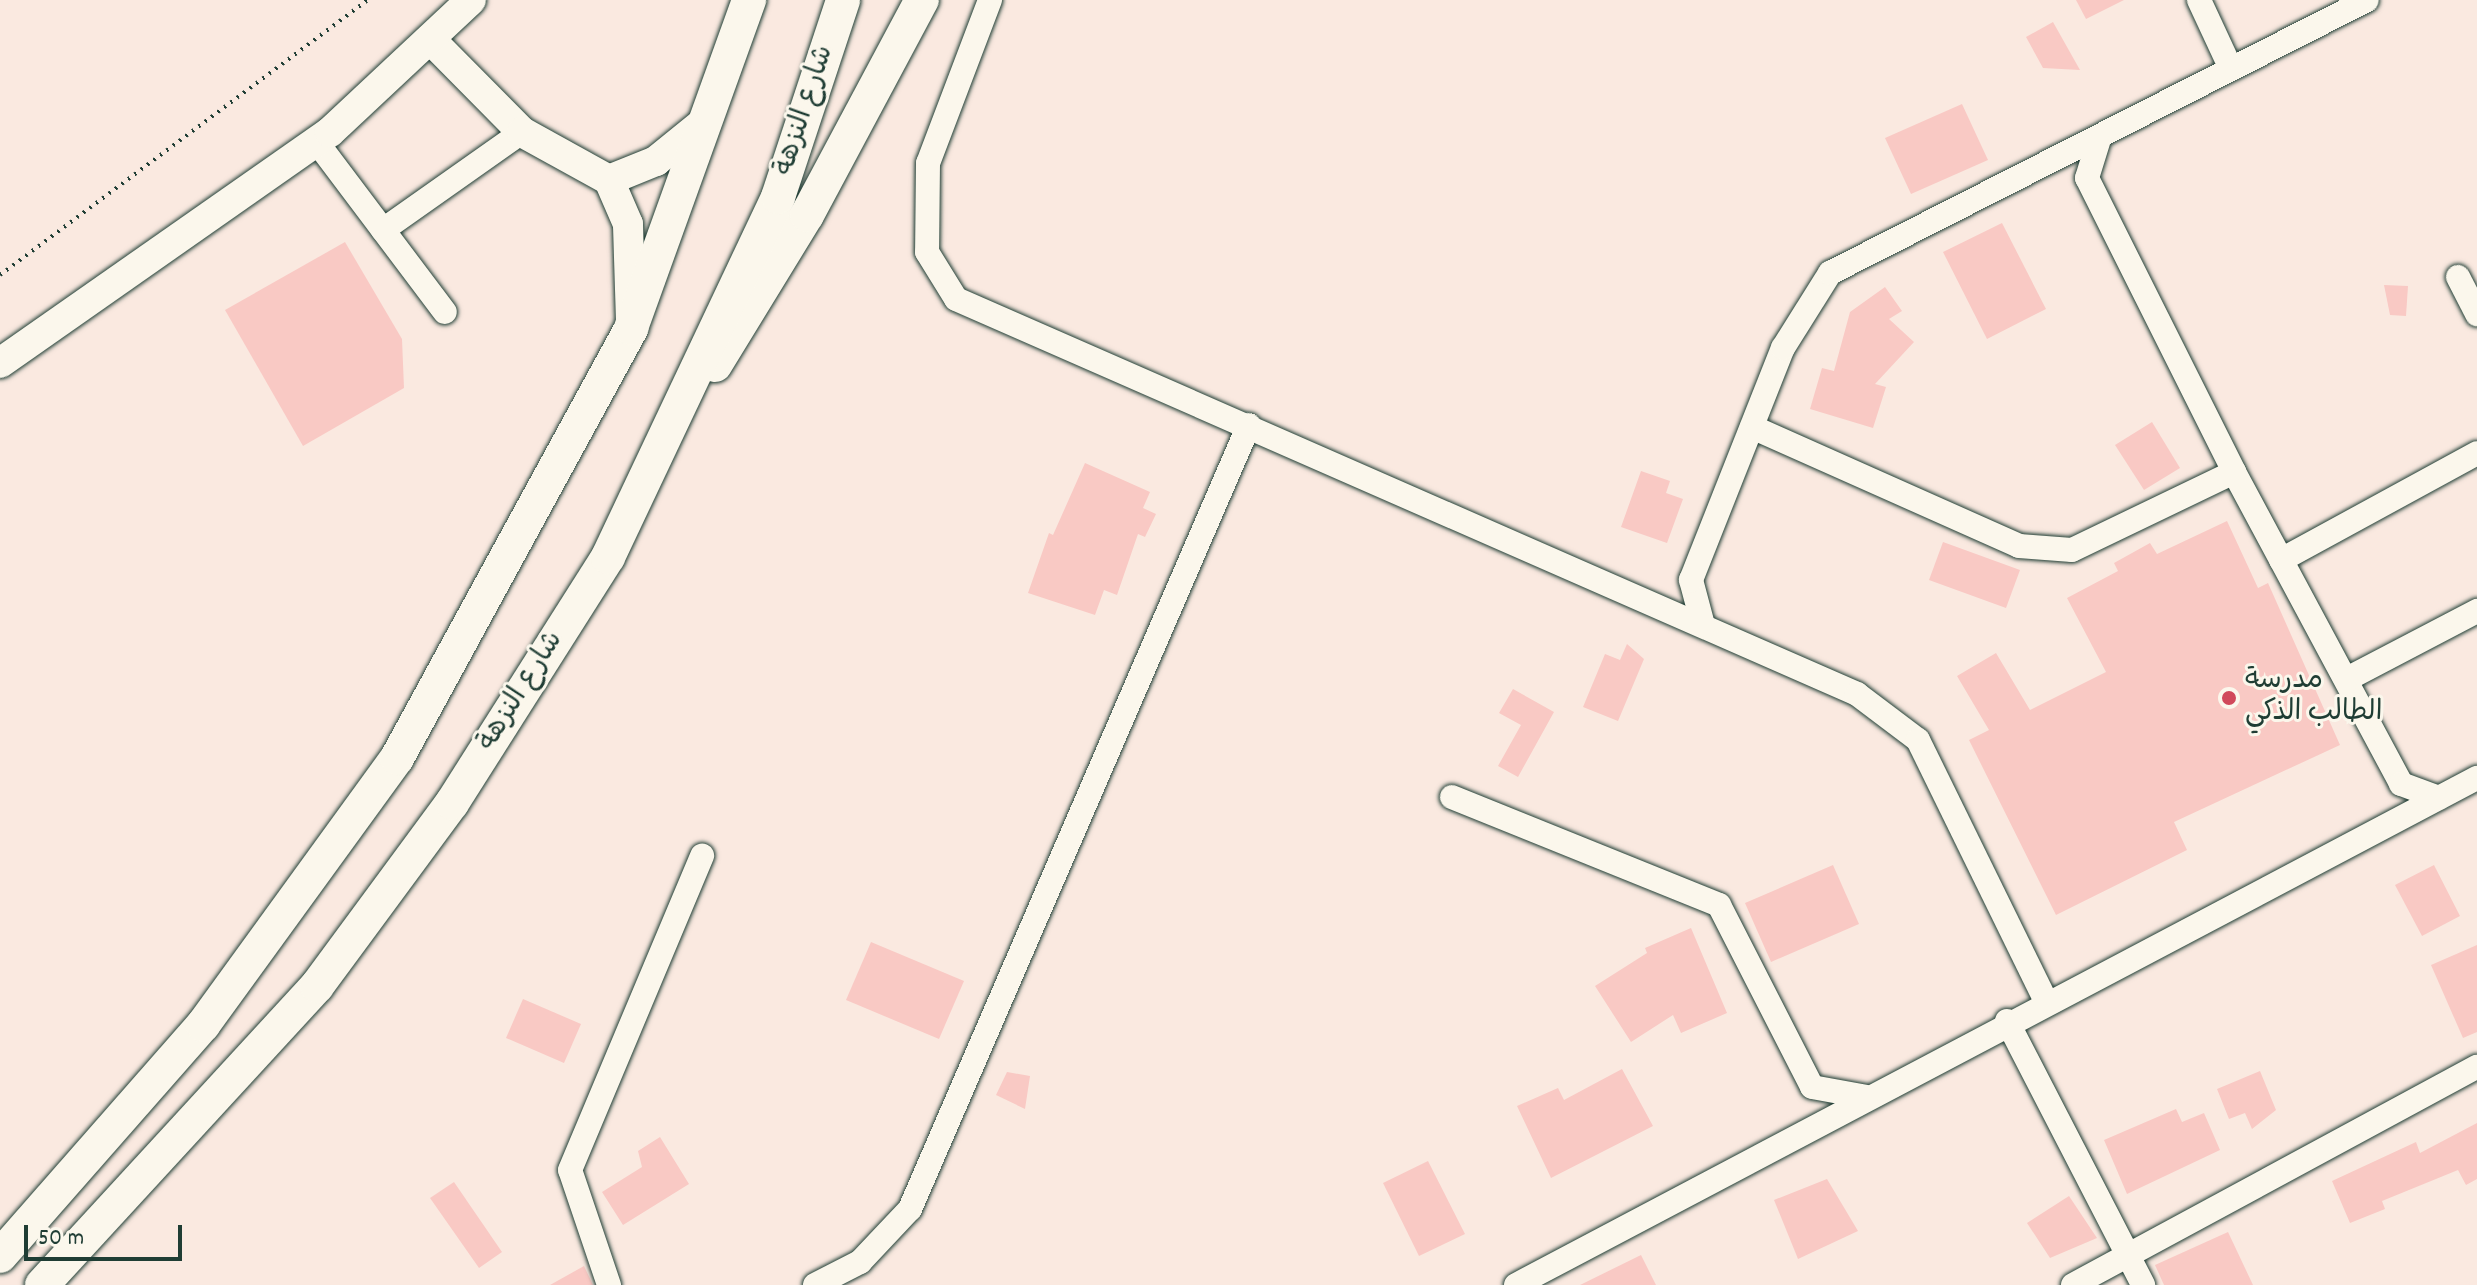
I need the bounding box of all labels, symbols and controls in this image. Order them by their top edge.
street label: شارع النزهة [769,42,843,180]
street label: شارع النزهة [472,626,572,758]
place label: مدرسة الطالب الذكي [2245,665,2382,731]
marker: مدرسة الطالب الذكي [2220,689,2238,707]
scale bar [28,1209,186,1259]
text: 50 m [38,1222,84,1256]

